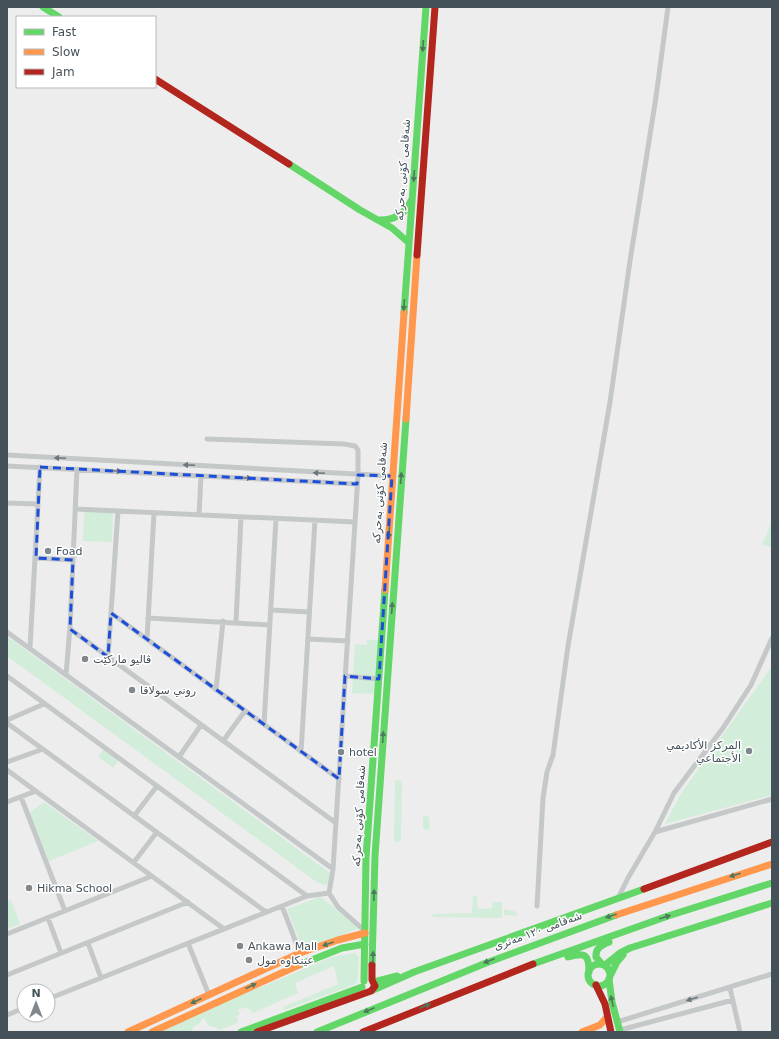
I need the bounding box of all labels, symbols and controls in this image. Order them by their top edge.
legend [16,16,156,88]
text: Fast [52,25,76,39]
one-way arrow [420,40,427,52]
text: Slow [52,45,80,59]
text: Jam [51,65,75,79]
street label: شەقامی کۆنی بەحرکە [393,119,413,221]
one-way arrow [410,170,417,182]
one-way arrow [401,299,408,311]
street label: شەقامی کۆنی بەحرکە [370,442,390,544]
one-way arrow [54,455,66,462]
one-way arrow [183,462,195,469]
one-way arrow [110,468,122,475]
one-way arrow [313,469,325,476]
one-way arrow [398,472,405,484]
one-way arrow [240,475,253,481]
one-way arrow [385,527,392,539]
place label: Foad [56,545,82,558]
marker: Foad [43,546,53,556]
one-way arrow [389,602,396,614]
place label: ڤالیو مارکێت [93,653,151,666]
marker: ڤالیو مارکێت [80,654,90,664]
place label: روني سولاقا [140,684,196,697]
marker: روني سولاقا [127,685,137,695]
one-way arrow [380,731,387,743]
place label: المركز الأكاديمي الأجتماعي [666,738,741,765]
place label: hotel [349,746,377,759]
marker: المركز الأكاديمي الأجتماعي [744,746,754,756]
marker: hotel [336,747,346,757]
street label: شەقامی کۆنی بەحرکە [350,765,368,867]
one-way arrow [728,873,740,879]
place label: Hikma School [37,882,112,895]
marker: Hikma School [24,883,34,893]
one-way arrow [371,888,377,901]
street label: شەقامی ١٢٠ مەتری [492,909,584,953]
one-way arrow [605,914,617,920]
one-way arrow [659,914,671,920]
place label: Ankawa Mall [248,940,317,953]
marker: Ankawa Mall [235,941,245,951]
one-way arrow [321,941,333,947]
one-way arrow [370,950,376,963]
place label: عينكاوه مول [257,954,314,967]
marker: عينكاوه مول [244,955,254,965]
one-way arrow [483,959,495,965]
north arrow [16,983,56,1023]
one-way arrow [245,983,256,989]
text: N [31,987,41,1000]
one-way arrow [608,995,614,1007]
one-way arrow [686,996,698,1002]
one-way arrow [190,998,201,1004]
one-way arrow [419,1003,431,1009]
one-way arrow [363,1007,374,1013]

